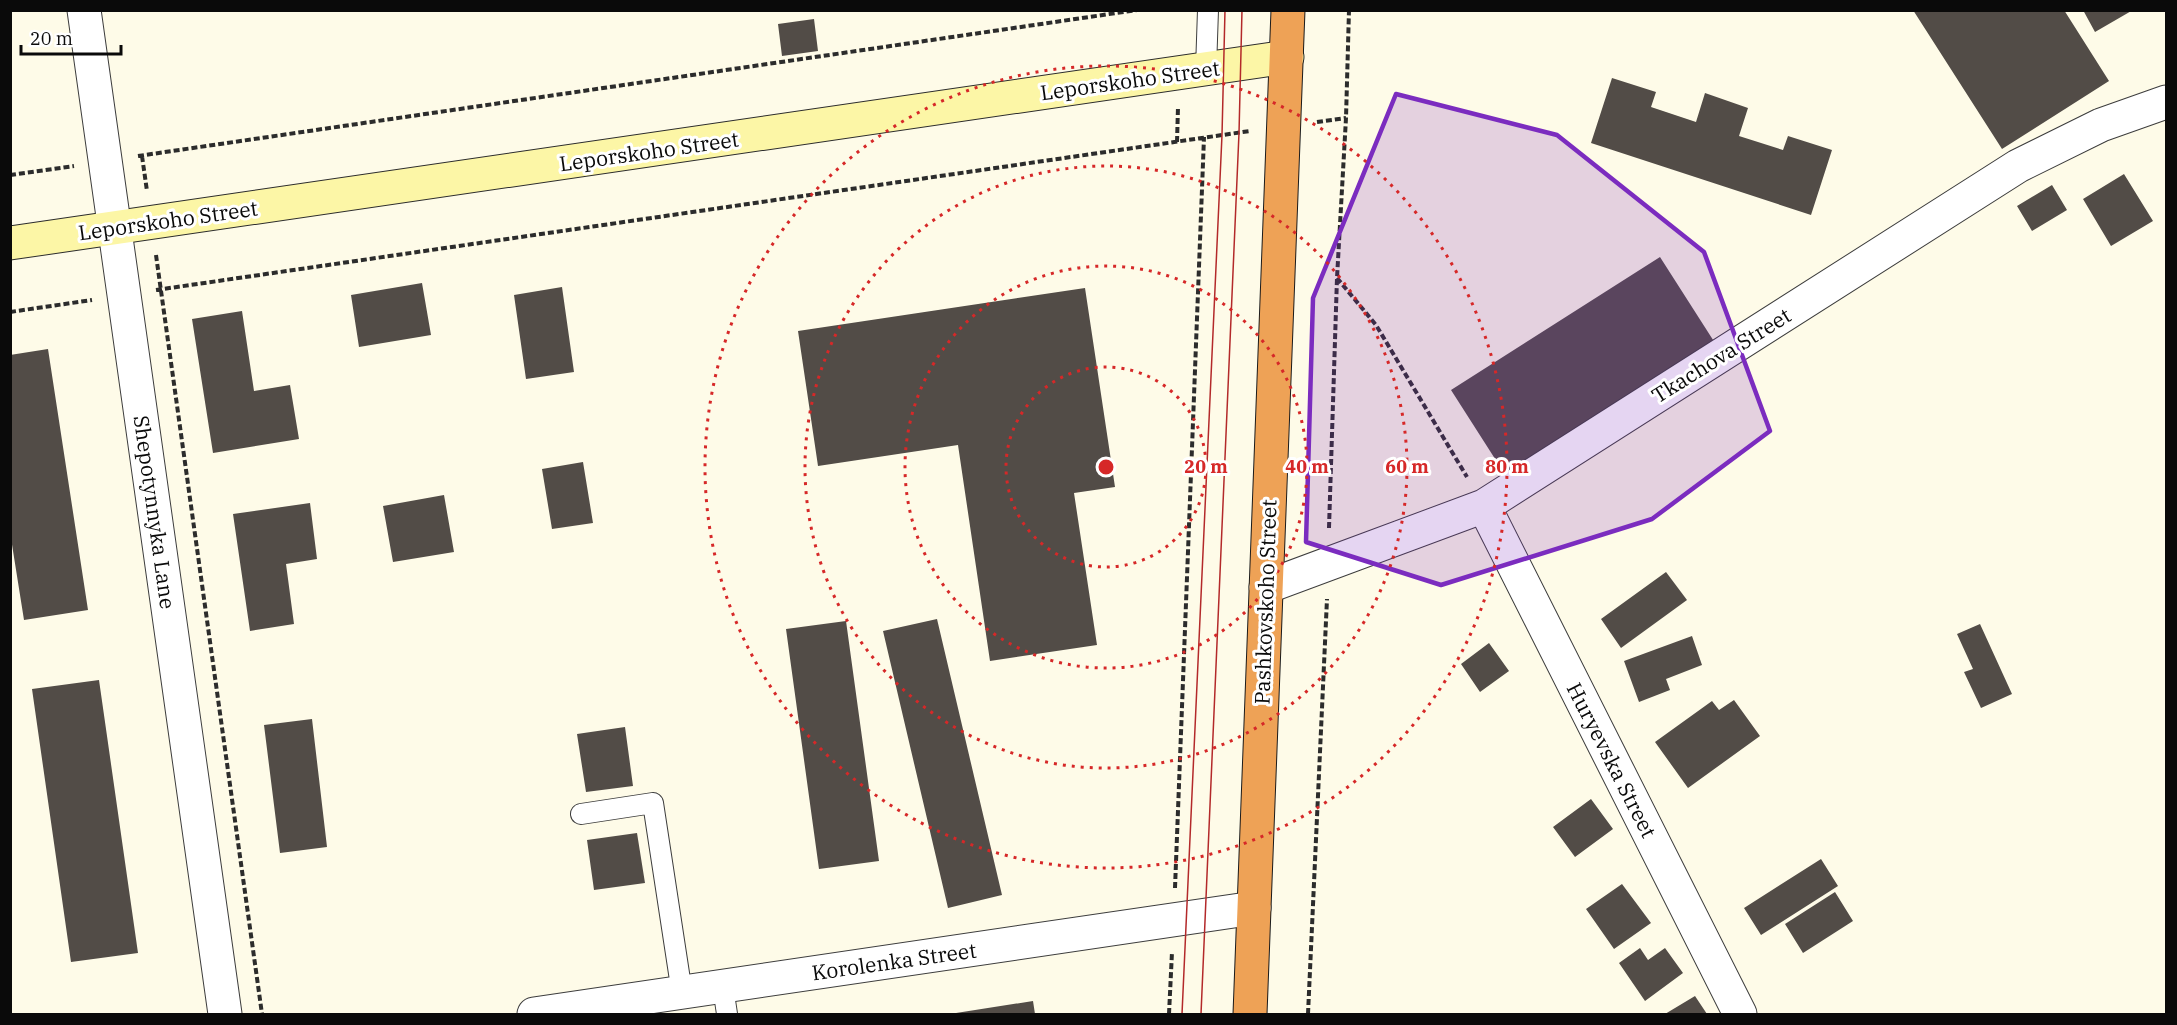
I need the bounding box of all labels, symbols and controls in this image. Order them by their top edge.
scale bar [21,18,122,56]
text: 20 m [30,27,73,50]
street label: Leporskoho Street [1039,54,1221,106]
street label: Leporskoho Street [558,125,740,177]
street label: Leporskoho Street [77,194,259,246]
street label: Tkachova Street [1646,301,1796,409]
street label: Shepotynnyka Lane [128,413,182,611]
text: 20 m [1184,455,1228,478]
text: 40 m [1285,455,1329,478]
text: 60 m [1385,455,1429,478]
text: 80 m [1485,455,1529,478]
centre of rings [1096,457,1116,477]
street label: Pashkovskoho Street [1247,499,1283,705]
street label: Huryevska Street [1561,678,1663,842]
street label: Korolenka Street [810,936,978,986]

